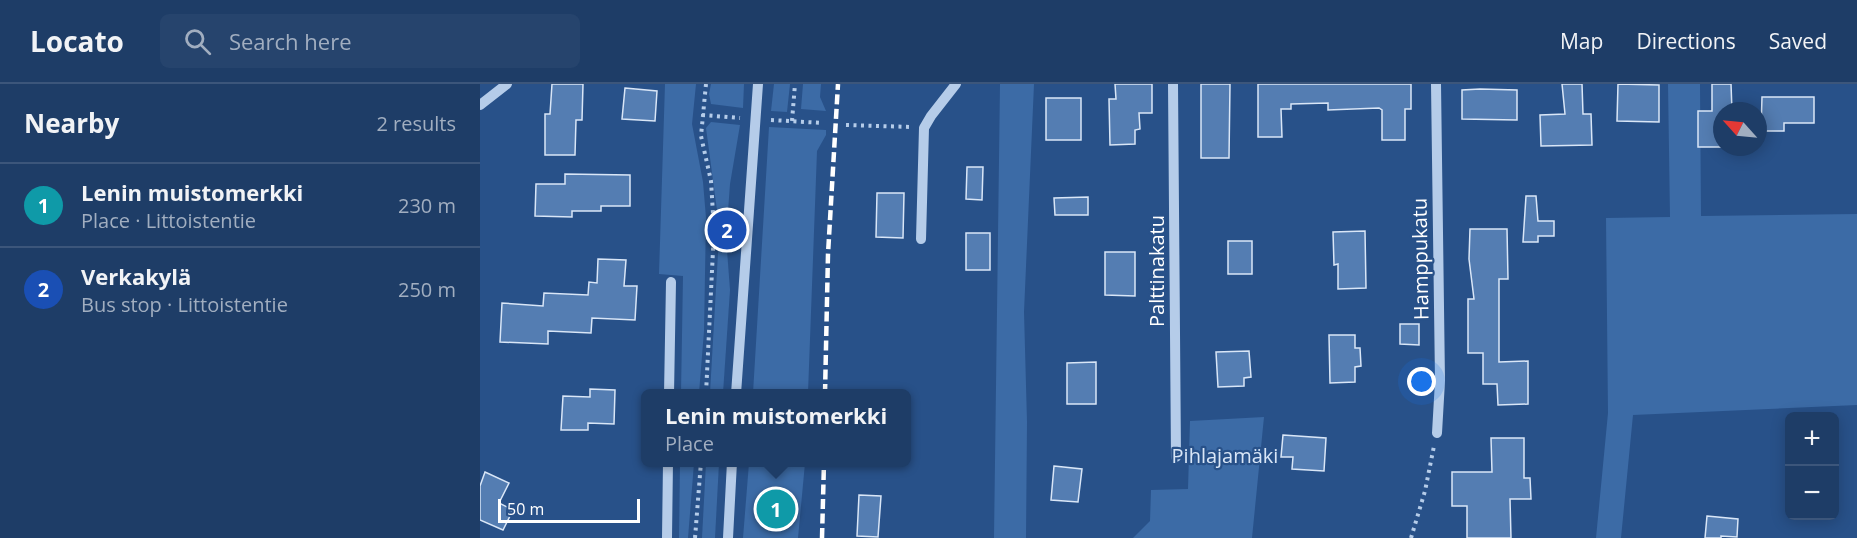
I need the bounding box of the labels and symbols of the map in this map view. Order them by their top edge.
north arrow [1713,102,1767,156]
street label: Hamppukatu [1405,198,1435,320]
pin: 2 [708,208,746,252]
street label: Palttinakatu [1143,215,1170,327]
your location [1407,367,1436,396]
park label: Pihlajamäki [1172,442,1278,469]
pin: 1 [756,486,796,532]
scale bar [498,496,640,524]

